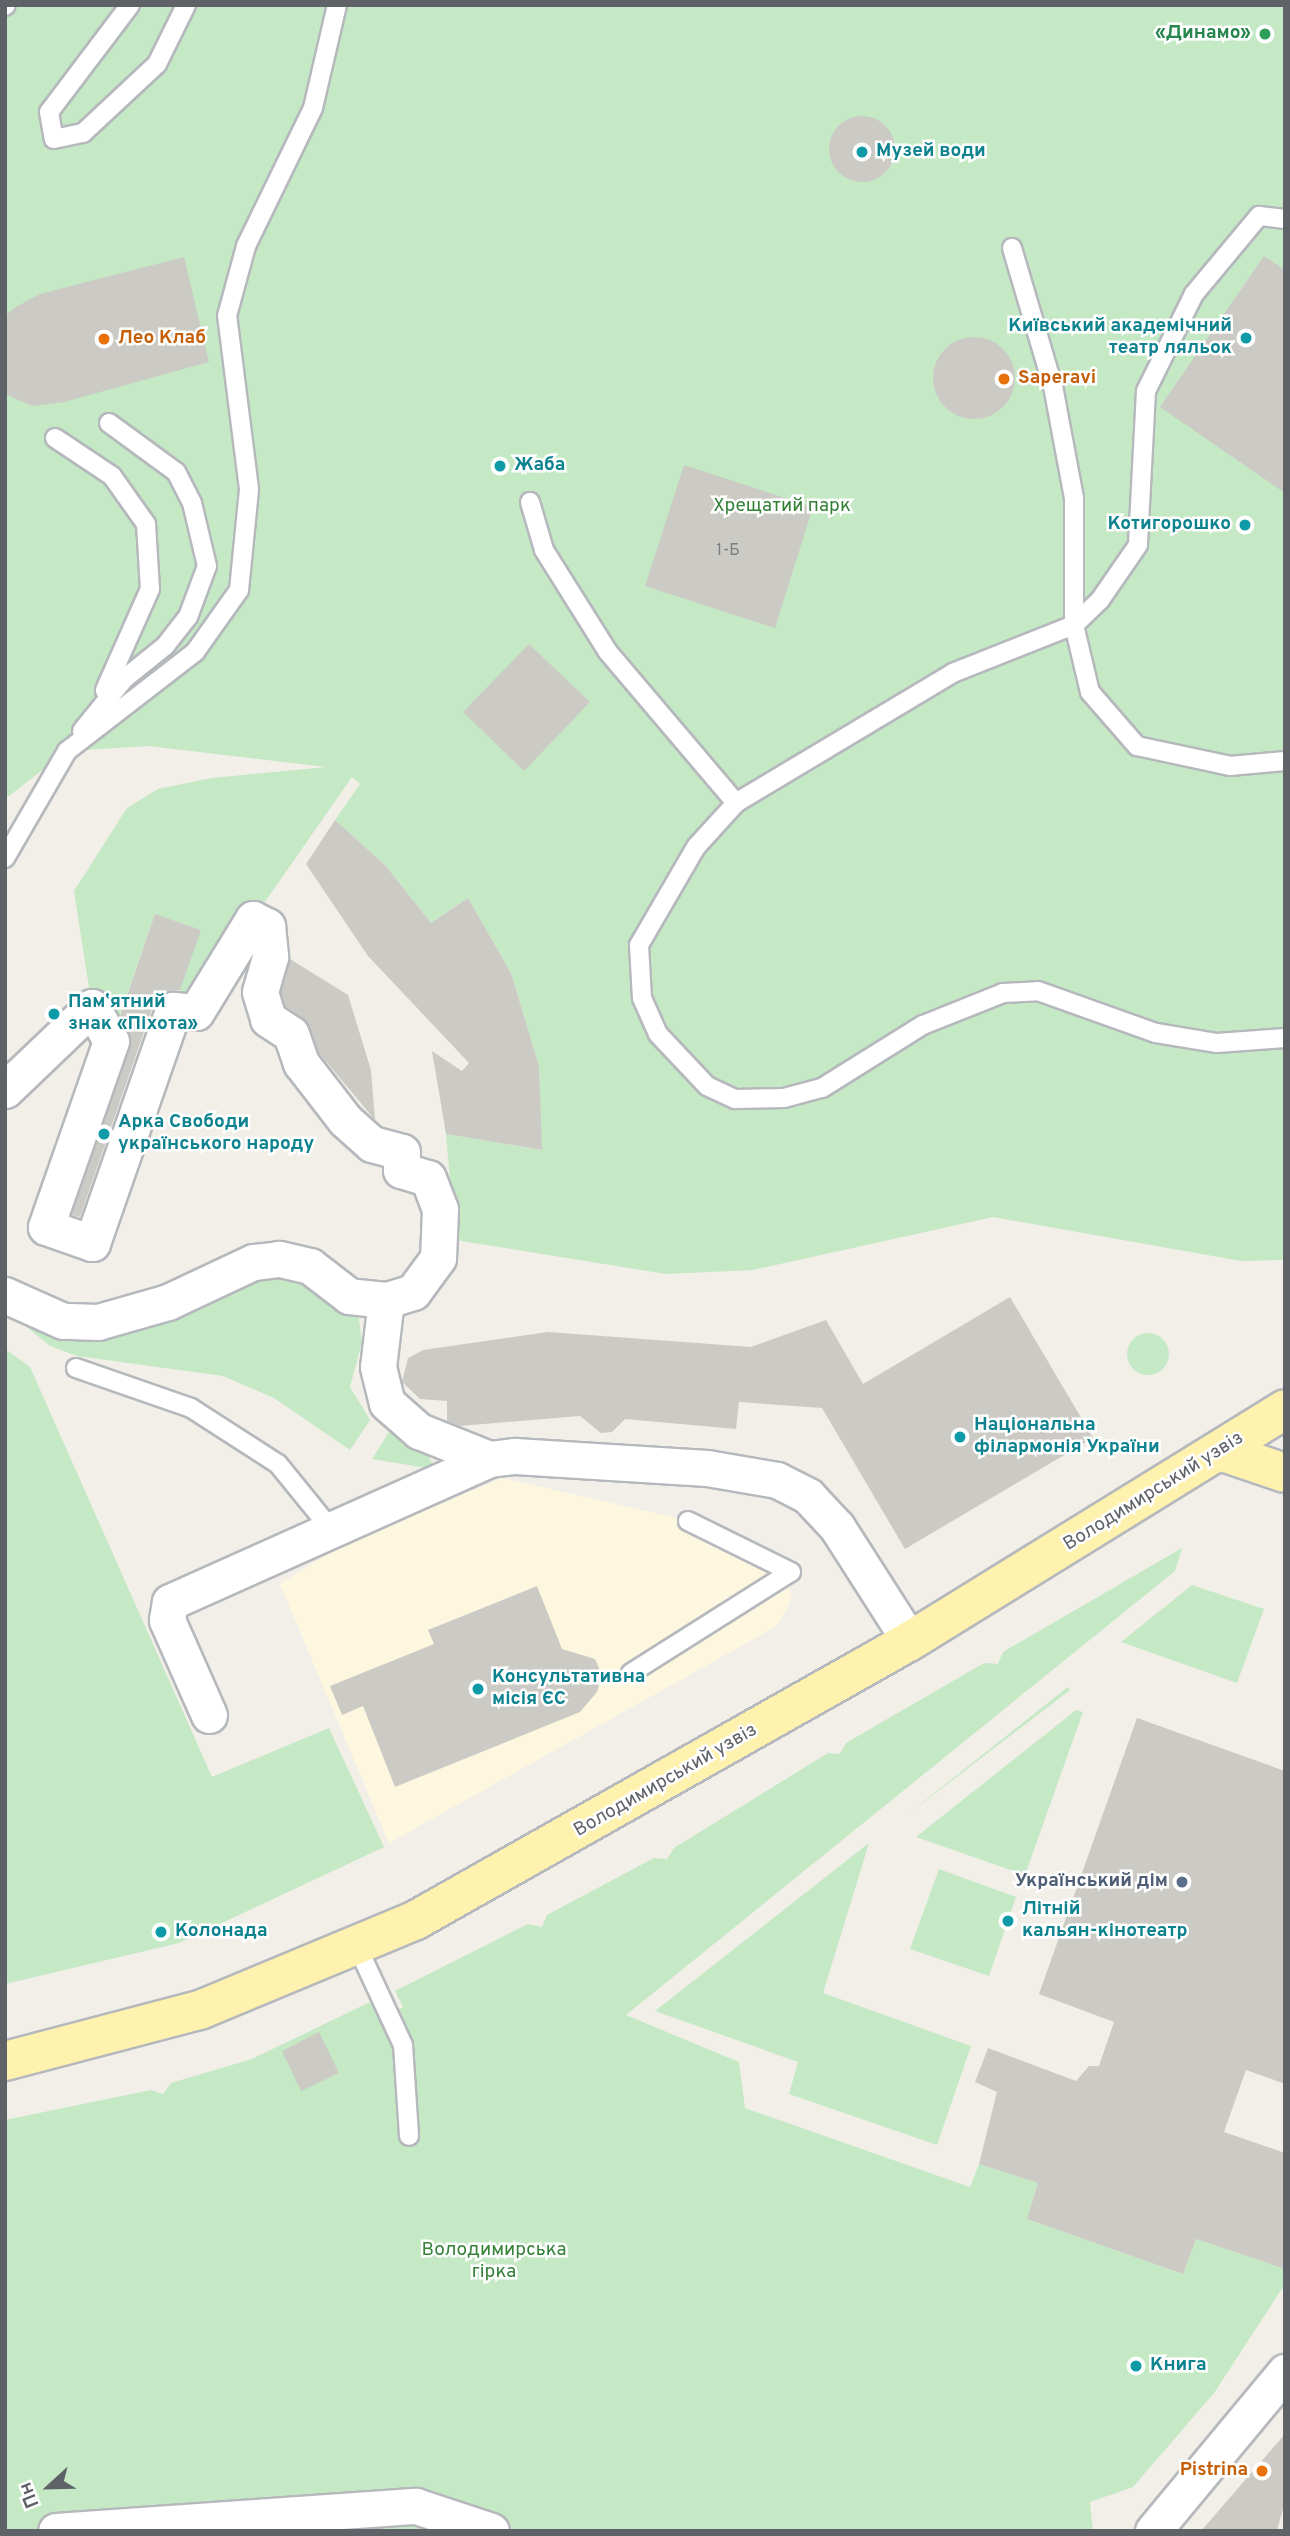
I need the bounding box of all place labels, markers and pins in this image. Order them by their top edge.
place label: «Динамо» [1155,23,1251,45]
marker: «Динамо» [1257,26,1273,42]
place label: Музей води [876,141,986,163]
marker: Музей води [854,144,870,160]
place label: Київський академічний театр ляльок [1008,316,1232,360]
place label: Лео Клаб [118,328,206,350]
marker: Київський академічний театр ляльок [1238,330,1254,346]
marker: Лео Клаб [96,331,112,347]
place label: Saperavi [1018,368,1096,390]
marker: Saperavi [996,371,1012,387]
place label: Жаба [514,455,565,477]
marker: Жаба [492,458,508,474]
place label: Котигорошко [1108,514,1231,536]
marker: Котигорошко [1237,517,1253,533]
place label: Памʼятний знак «Піхота» [68,992,198,1036]
marker: Памʼятний знак «Піхота» [46,1006,62,1022]
place label: Арка Свободи українського народу [118,1112,314,1156]
marker: Арка Свободи українського народу [96,1126,112,1142]
place label: Національна філармонія України [974,1415,1160,1459]
marker: Національна філармонія України [952,1429,968,1445]
place label: Консультативна місія ЄС [492,1667,645,1711]
marker: Консультативна місія ЄС [470,1681,486,1697]
place label: Український дім [1015,1871,1168,1893]
marker: Український дім [1174,1874,1190,1890]
place label: Літній кальян-кінотеатр [1022,1899,1187,1943]
marker: Літній кальян-кінотеатр [1000,1913,1016,1929]
place label: Колонада [175,1921,268,1943]
marker: Колонада [153,1924,169,1940]
place label: Книга [1150,2355,1207,2377]
marker: Книга [1128,2358,1144,2374]
place label: Pistrina [1180,2460,1248,2482]
marker: Pistrina [1254,2463,1270,2479]

